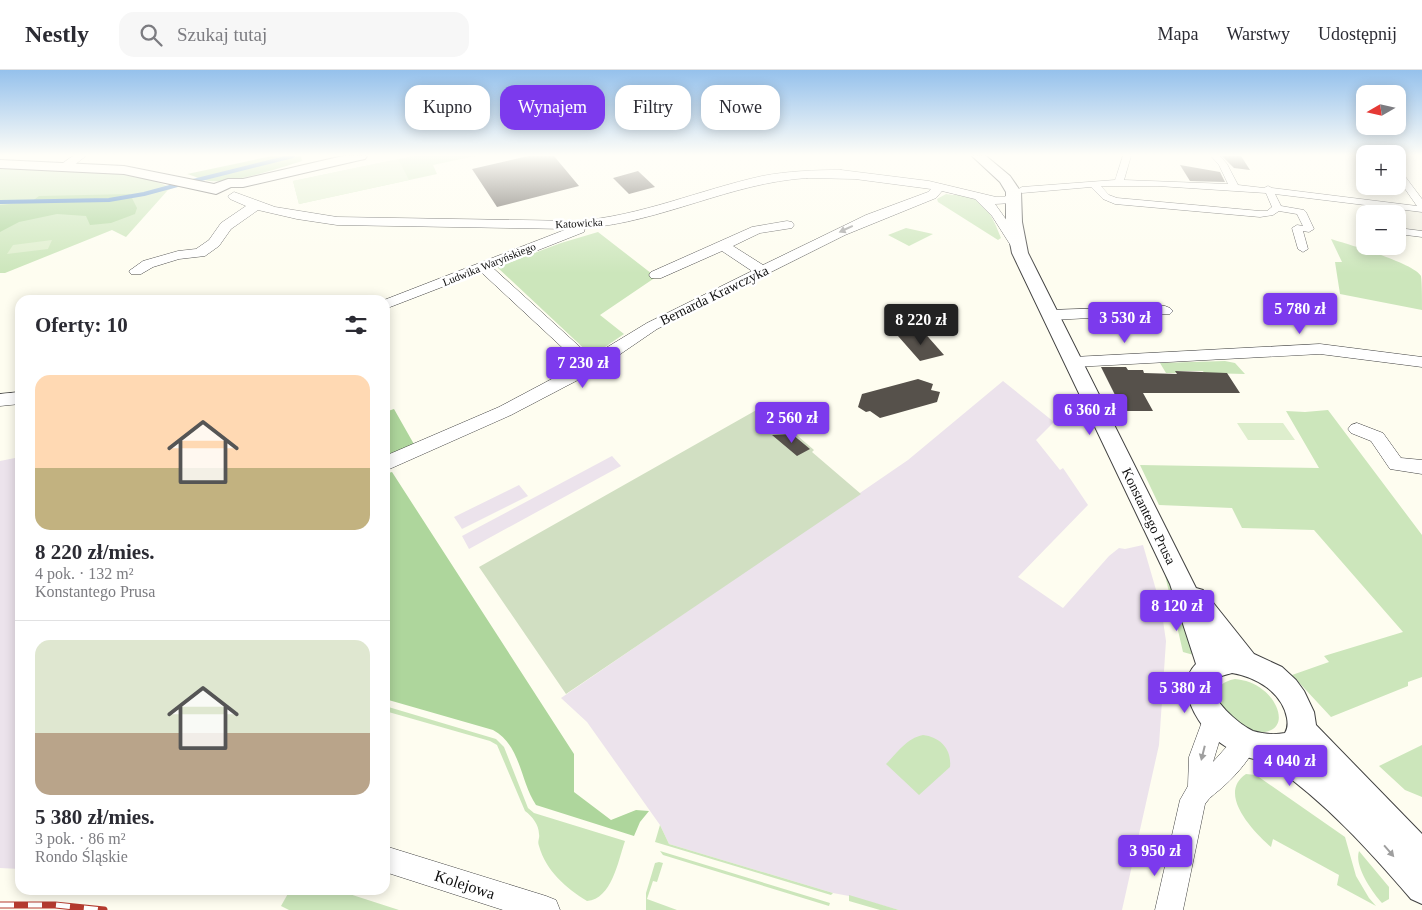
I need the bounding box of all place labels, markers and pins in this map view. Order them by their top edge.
pin: 5 780 zł [1248,292,1352,335]
pin: 3 530 zł [1073,302,1177,344]
pin: 8 220 zł [869,304,973,346]
pin: 7 230 zł [531,346,635,389]
pin: 6 360 zł [1038,394,1142,436]
pin: 2 560 zł [740,402,844,444]
pin: 8 120 zł [1125,590,1229,632]
pin: 5 380 zł [1133,672,1237,714]
pin: 4 040 zł [1238,744,1342,787]
pin: 3 950 zł [1103,834,1207,877]

